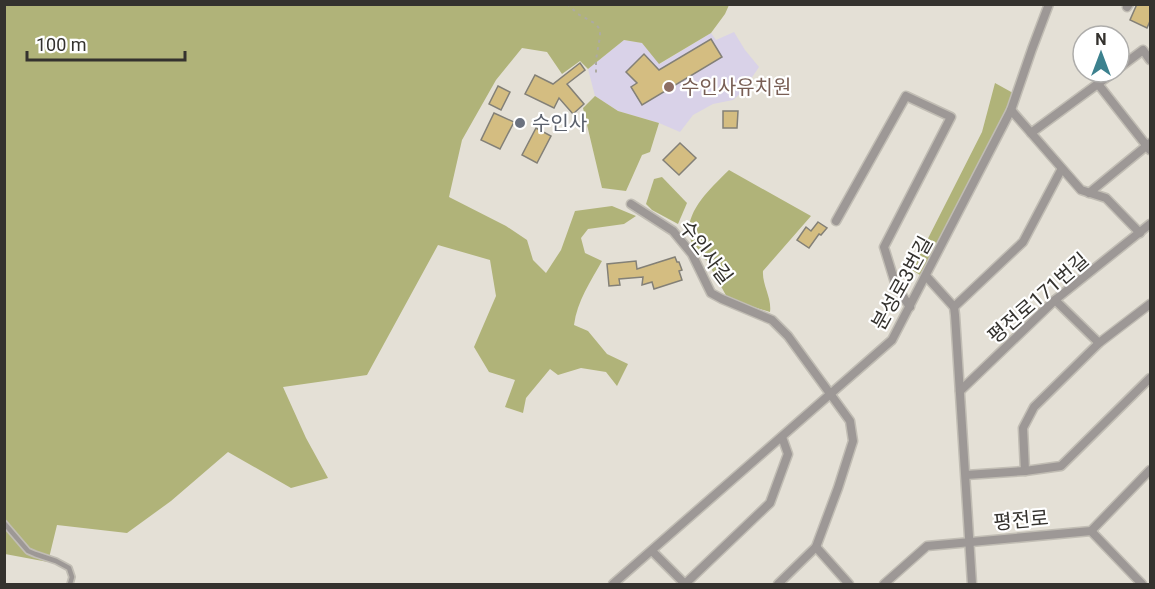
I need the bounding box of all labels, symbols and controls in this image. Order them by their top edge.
scale bar [27,24,184,62]
north arrow [1071,24,1131,84]
text: N [1095,30,1107,49]
text: 100 m [36,34,87,55]
place label: 수인사유치원 [681,75,791,99]
marker: 수인사유치원 [662,80,676,94]
place label: 수인사 [532,111,587,135]
marker: 수인사 [513,116,527,130]
street label: 수인사길 [674,215,738,289]
street label: 분성로3번길 [866,232,938,334]
street label: 평전로171번길 [983,248,1093,348]
street label: 평전로 [992,506,1050,534]

